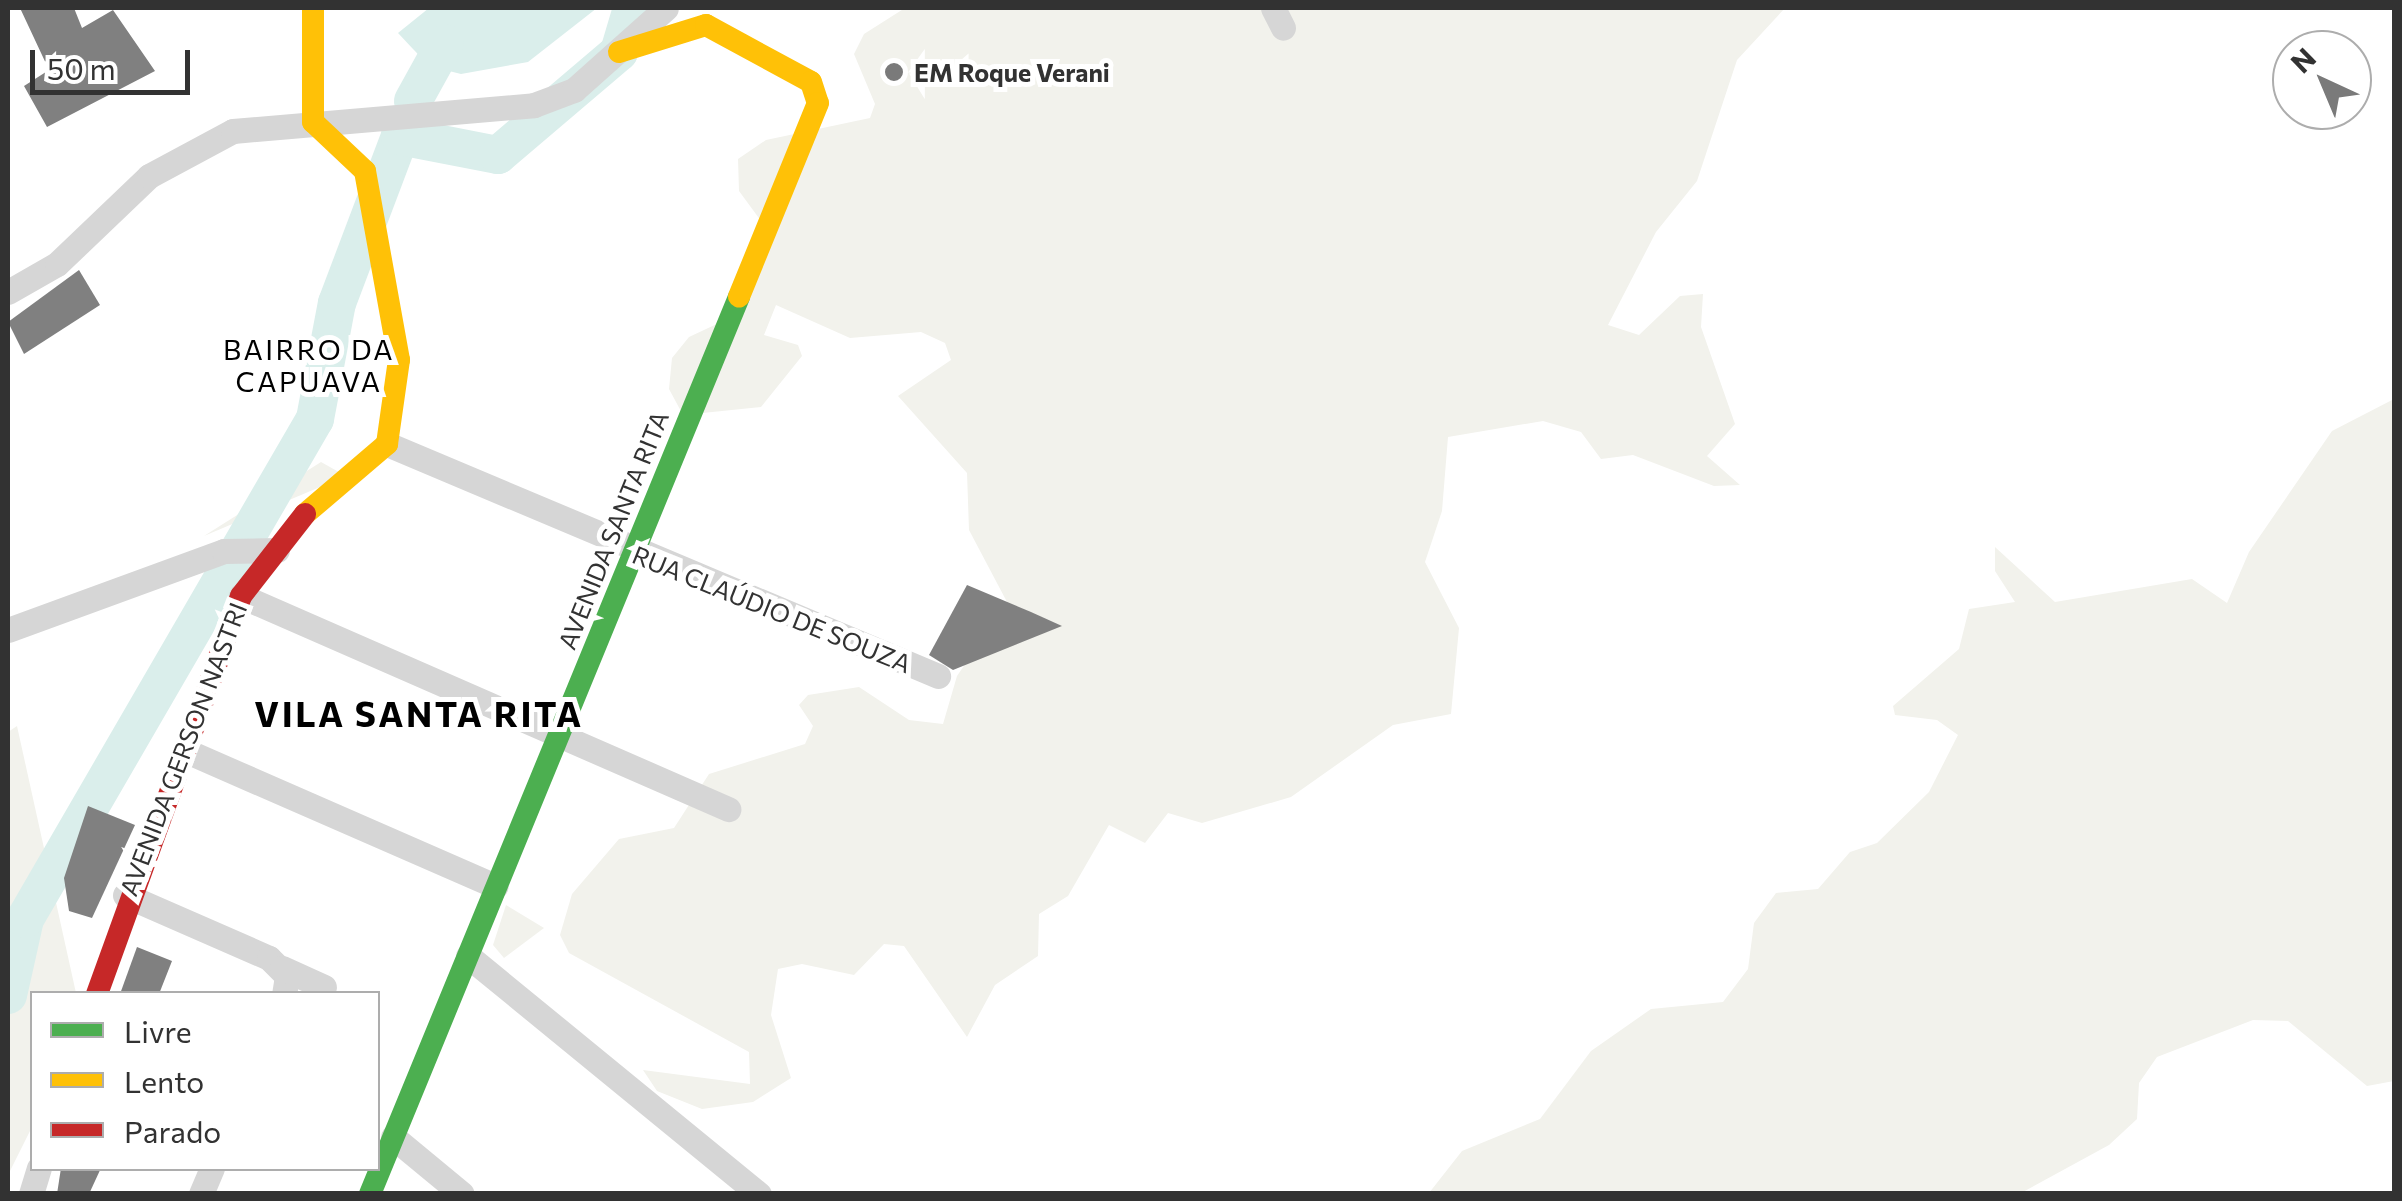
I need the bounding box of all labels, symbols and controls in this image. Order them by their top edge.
scale bar [35,30,195,92]
north arrow [2272,30,2372,130]
text: N [2283,40,2322,79]
text: 50 m [47,49,116,86]
place label: EM Roque Verani [914,57,1110,87]
marker: EM Roque Verani [883,61,905,83]
district label: BAIRRO DA CAPUAVA [223,332,395,398]
street label: AVENIDA SANTA RITA [551,406,675,654]
street label: RUA CLAÚDIO DE SOUZA [628,539,916,679]
street label: AVENIDA GERSON NASTRI [113,598,253,900]
district label: VILA SANTA RITA [254,692,584,734]
legend [30,991,380,1171]
text: Livre [124,1012,192,1049]
text: Lento [124,1062,204,1099]
text: Parado [124,1112,221,1149]

